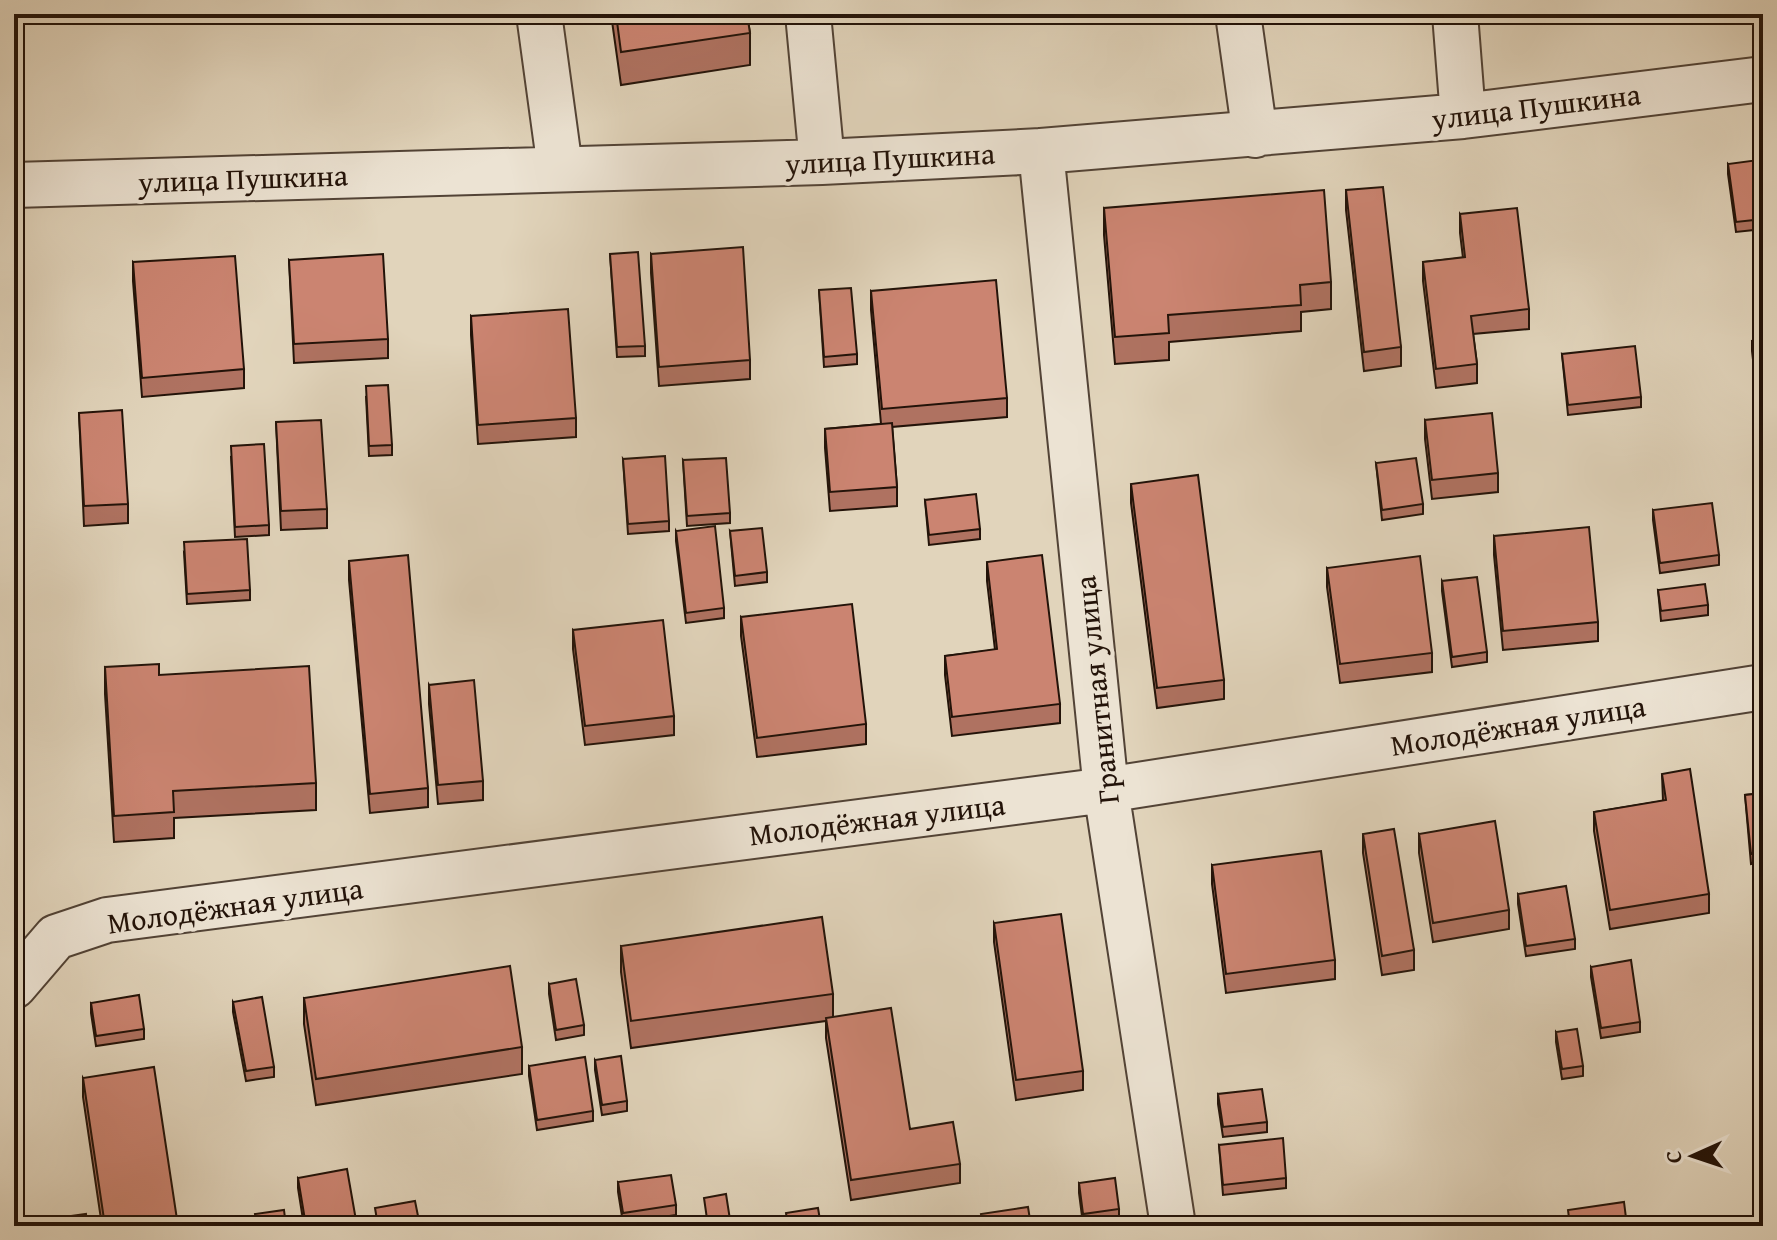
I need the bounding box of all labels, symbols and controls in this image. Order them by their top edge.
street label: улица Пушкина [1428,71,1644,141]
street label: улица Пушкина [783,130,997,186]
street label: улица Пушкина [136,152,349,204]
street label: Гранитная улица [1062,573,1130,806]
street label: Молодёжная улица [1387,683,1649,767]
street label: Молодёжная улица [747,781,1008,857]
street label: Молодёжная улица [104,865,366,945]
north arrow [1653,1116,1733,1196]
text: С [1657,1150,1689,1164]

